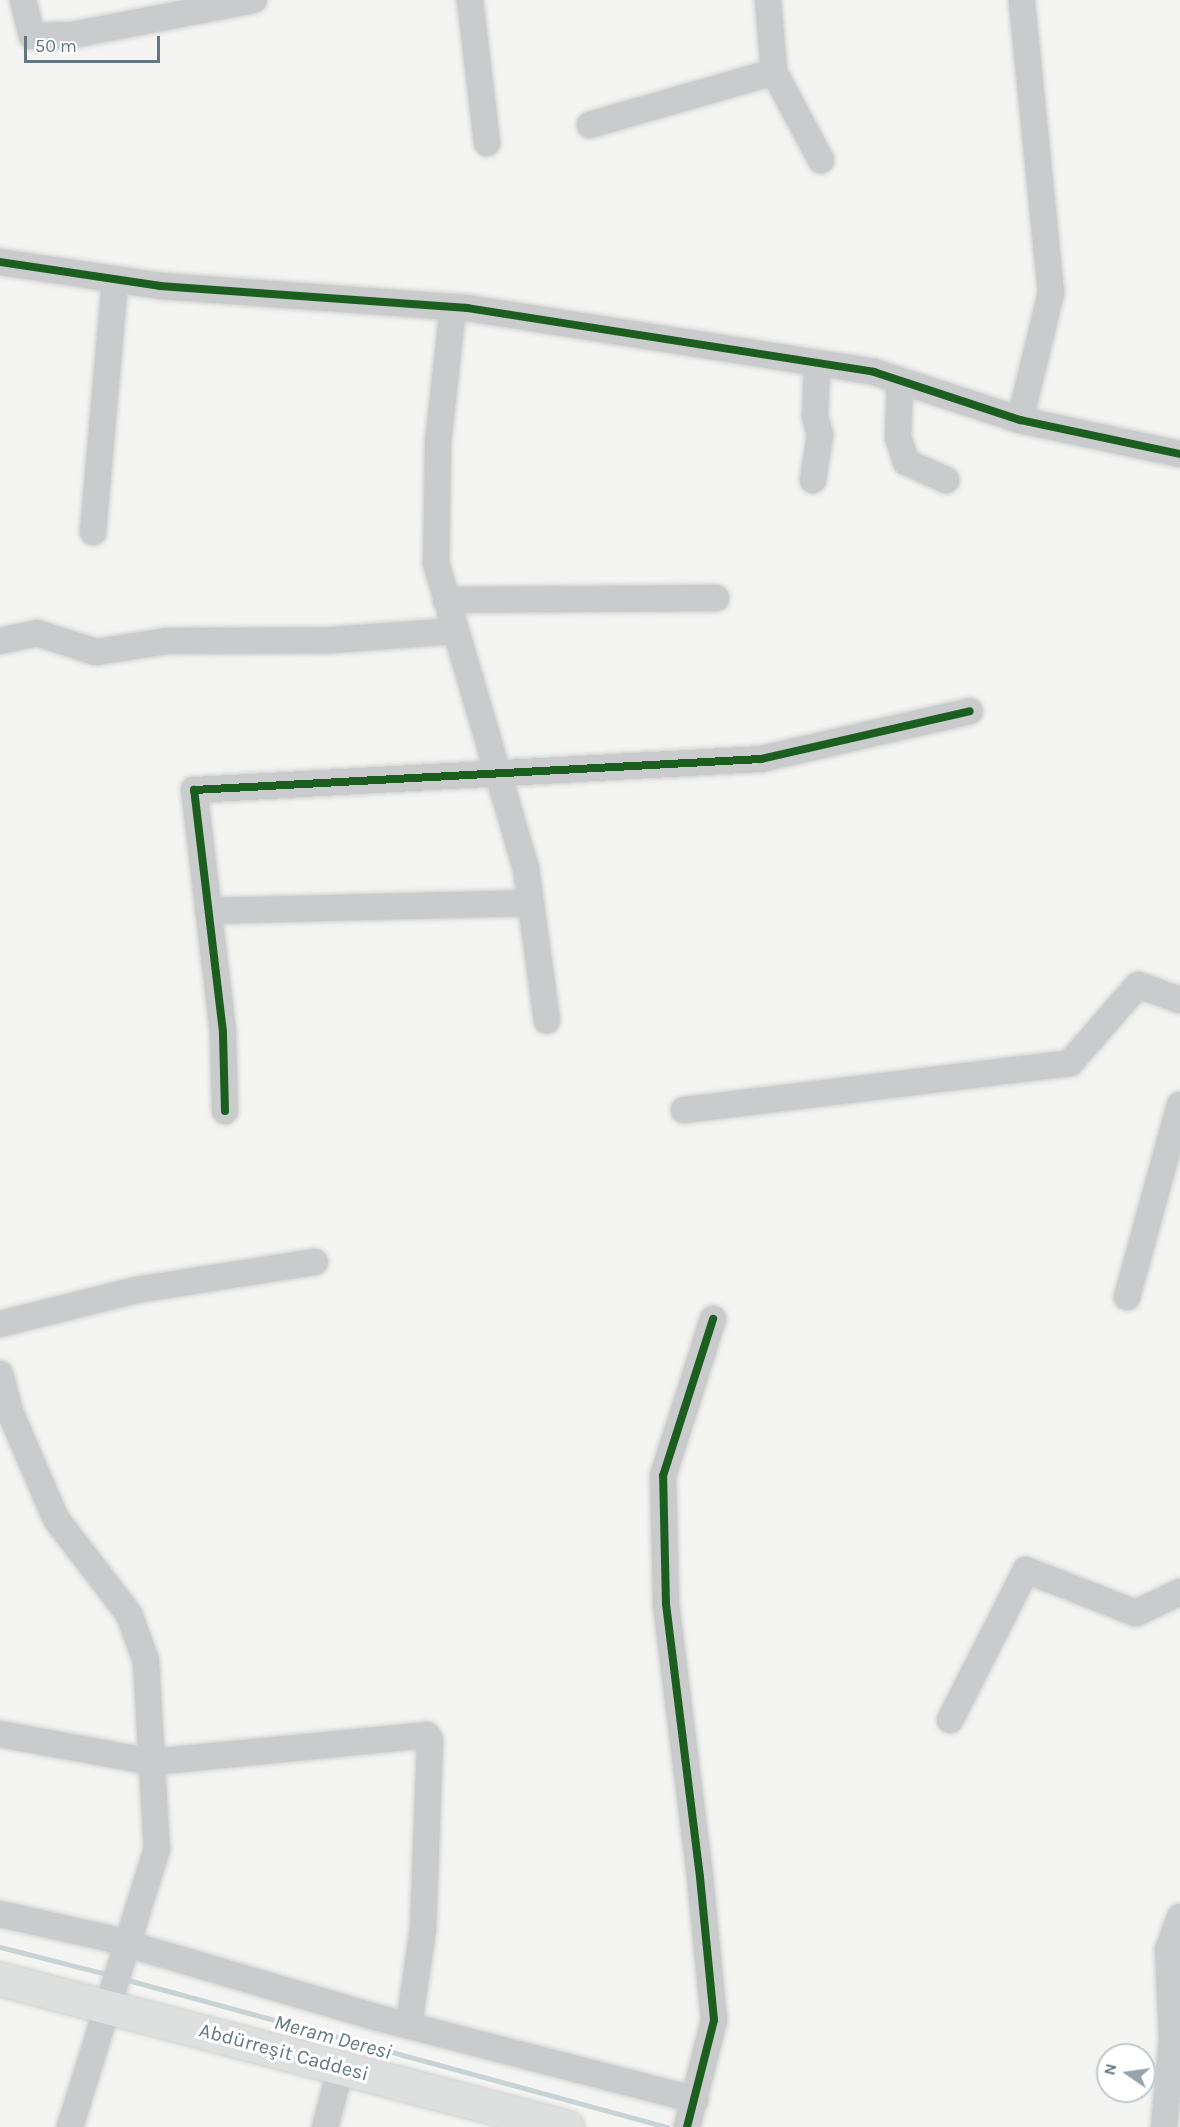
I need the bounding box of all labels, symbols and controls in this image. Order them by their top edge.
scale bar [27,24,164,62]
text: 50 m [35,35,77,57]
water label: Meram Deresi [272,2009,394,2065]
street label: Abdürreşit Caddesi [197,2018,371,2086]
north arrow [1096,2043,1156,2103]
text: N [1099,2062,1120,2077]

